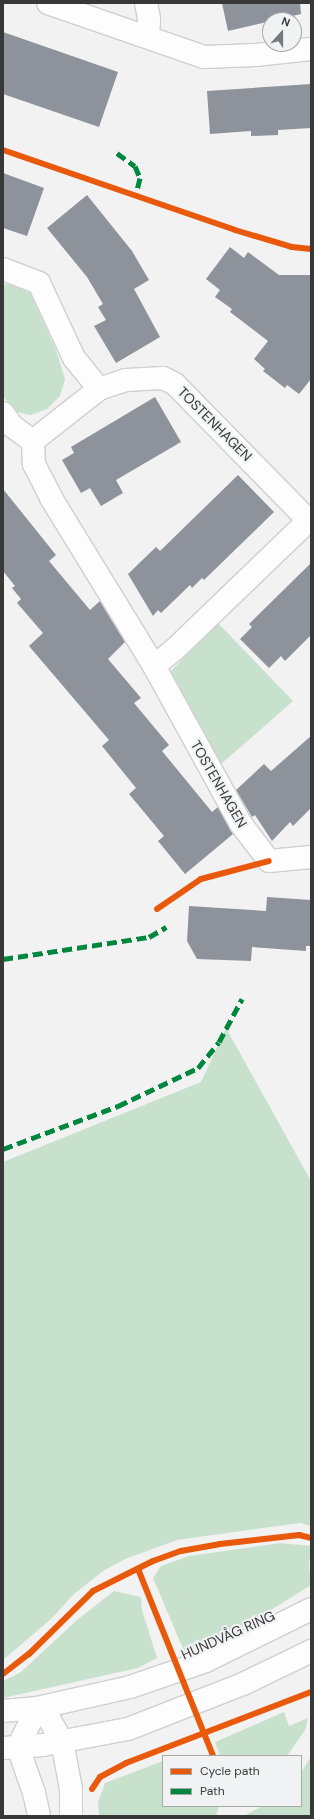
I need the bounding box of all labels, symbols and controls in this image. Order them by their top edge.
north arrow [262,12,302,52]
text: N [280,14,292,30]
street label: TOSTENHAGEN [174,383,256,465]
street label: TOSTENHAGEN [187,737,251,831]
street label: HUNDVÅG RING [179,1607,277,1663]
legend [162,1755,302,1807]
text: Cycle path [200,1763,260,1779]
text: Path [200,1783,225,1799]

